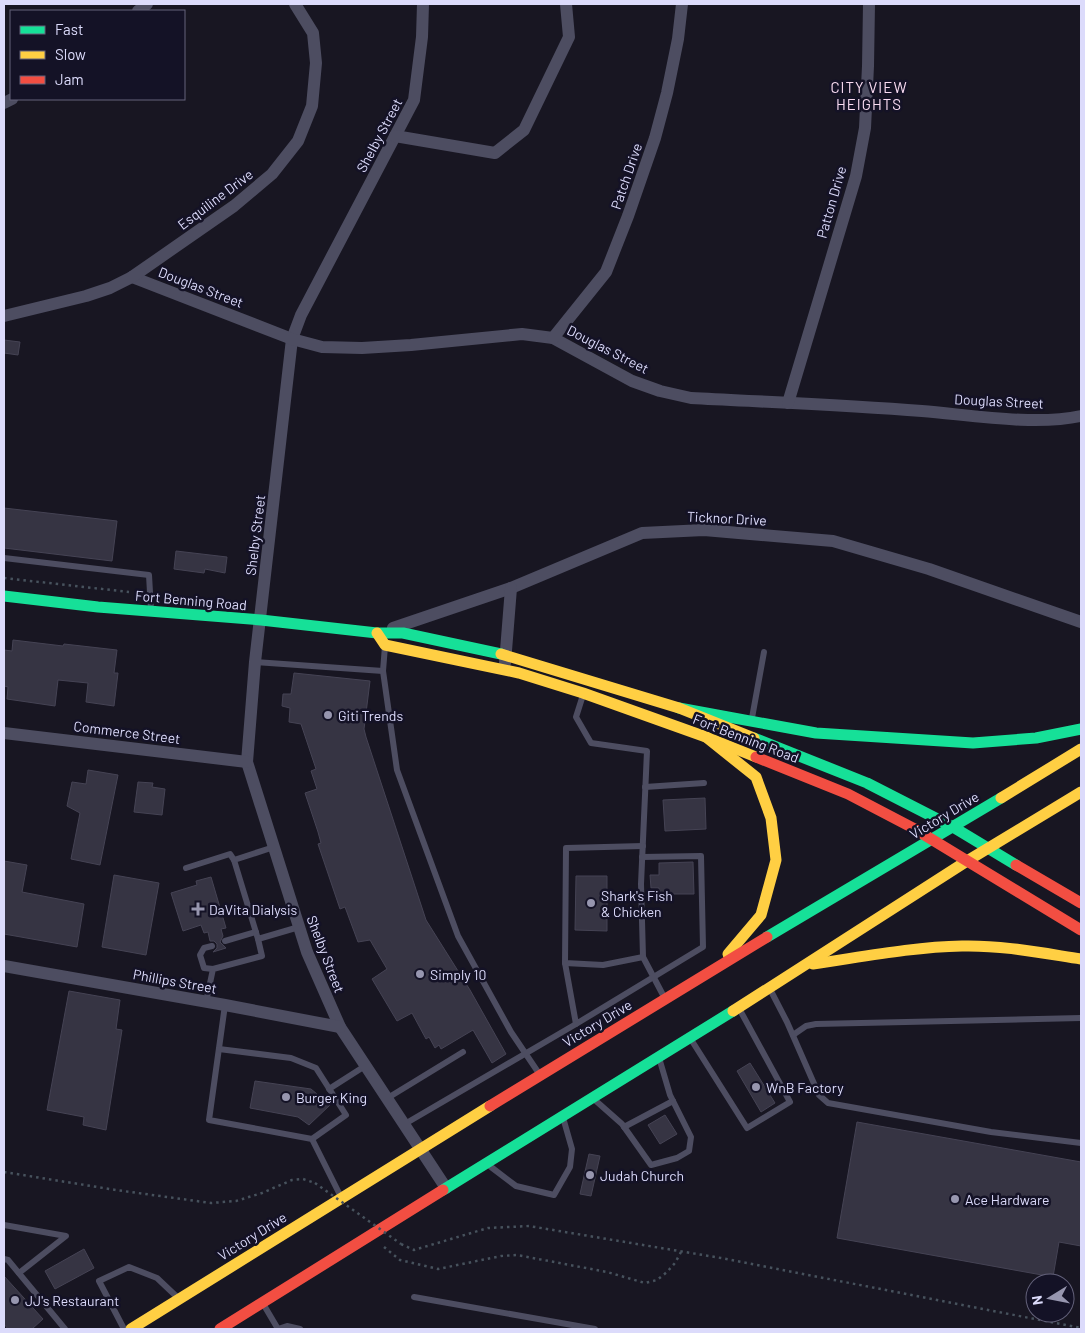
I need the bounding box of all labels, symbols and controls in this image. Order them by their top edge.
legend [10,10,185,100]
text: Fast [55,20,83,38]
text: Slow [55,45,86,63]
text: Jam [55,70,84,88]
district label: CITY VIEW HEIGHTS [830,78,908,113]
street label: Shelby Street [352,95,406,175]
street label: Patch Drive [607,141,645,211]
street label: Patton Drive [813,164,849,240]
street label: Esquiline Drive [174,165,256,233]
street label: Douglas Street [156,263,246,311]
street label: Douglas Street [564,321,652,377]
street label: Douglas Street [954,390,1044,412]
street label: Shelby Street [242,494,268,576]
street label: Ticknor Drive [687,507,767,529]
street label: Fort Benning Road [135,587,247,613]
place label: Giti Trends [338,707,403,724]
marker: Giti Trends [322,709,334,721]
street label: Fort Benning Road [691,710,801,766]
street label: Commerce Street [73,717,181,747]
street label: Victory Drive [906,788,982,842]
place label: Shark's Fish & Chicken [601,887,673,920]
marker: Shark's Fish & Chicken [585,897,597,909]
place label: DaVita Dialysis [209,901,298,918]
marker: DaVita Dialysis [191,902,205,916]
street label: Shelby Street [303,913,349,995]
street label: Phillips Street [132,965,218,997]
place label: Simply 10 [430,966,486,983]
marker: Simply 10 [414,968,426,980]
street label: Victory Drive [559,996,635,1050]
place label: WnB Factory [766,1079,844,1096]
marker: WnB Factory [750,1081,762,1093]
place label: Burger King [296,1089,367,1106]
marker: Burger King [280,1091,292,1103]
place label: Judah Church [600,1167,684,1184]
marker: Judah Church [584,1169,596,1181]
place label: Ace Hardware [965,1191,1049,1208]
marker: Ace Hardware [949,1193,961,1205]
street label: Victory Drive [215,1208,289,1264]
north arrow [1025,1273,1075,1323]
place label: JJ's Restaurant [25,1292,119,1309]
marker: JJ's Restaurant [9,1294,21,1306]
text: N [1028,1294,1046,1306]

